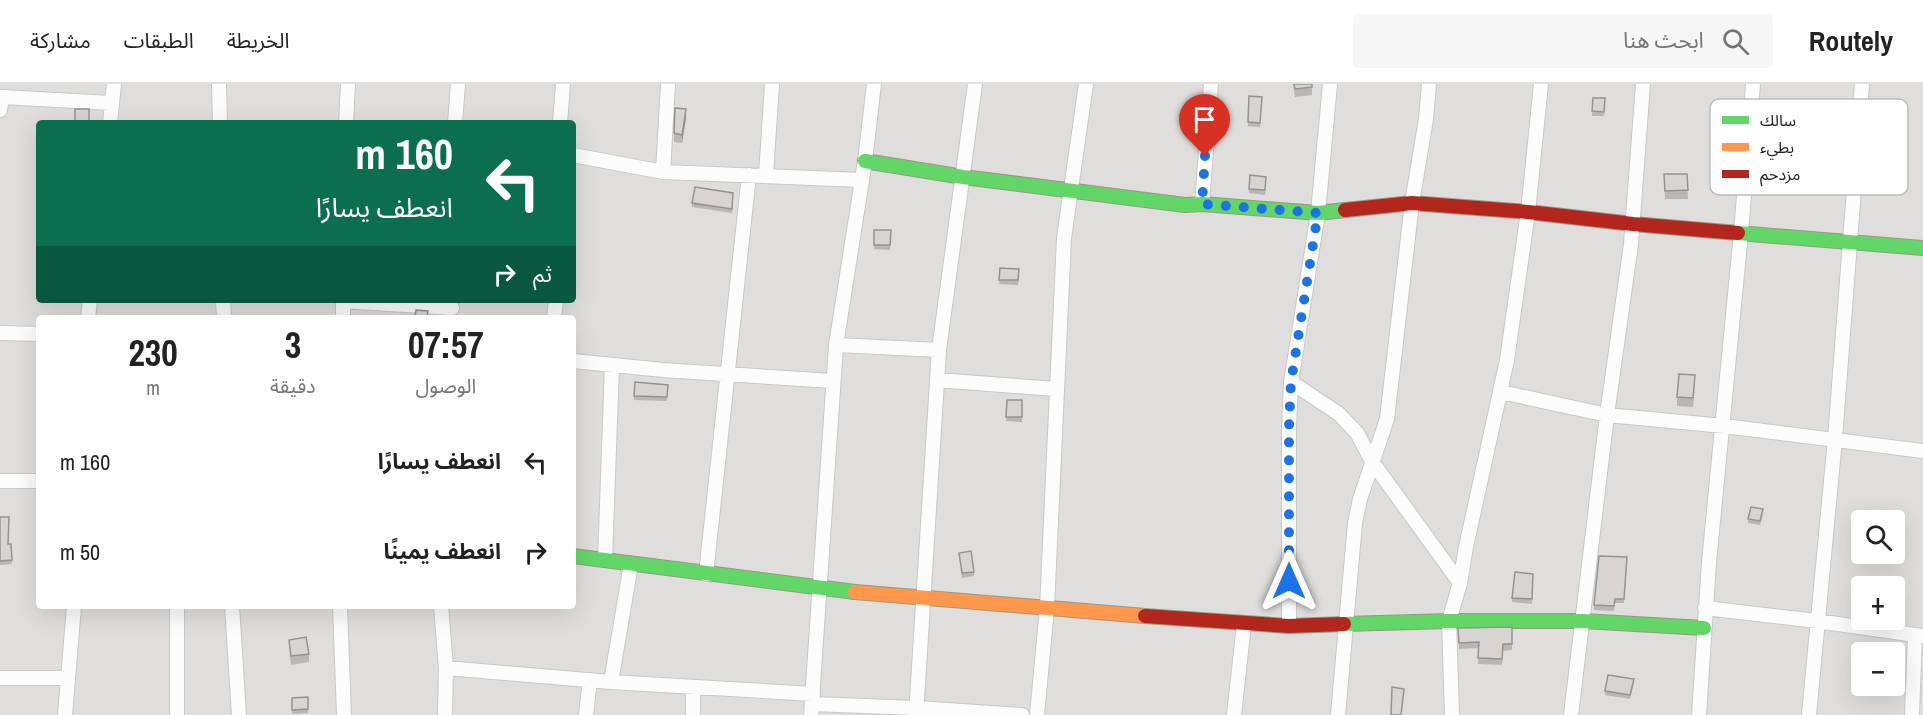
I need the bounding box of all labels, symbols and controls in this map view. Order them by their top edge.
search box [1353,14,1773,68]
text: Routely [1809,22,1893,60]
text: ابحث هنا [1623,25,1704,55]
icon: search [1719,25,1752,58]
text: مشاركة [30,26,91,55]
text: الطبقات [124,26,194,55]
text: الخريطة [227,26,290,55]
pin [1179,94,1230,156]
legend [1710,99,1908,195]
icon: arrive [1188,103,1221,136]
text: سالك [1760,109,1796,131]
text: 160 m [355,126,453,182]
text: بطيء [1760,136,1794,160]
icon: left [474,144,552,222]
text: مزدحم [1760,163,1800,187]
text: انعطف يسارًا [316,189,453,225]
icon: right [488,258,521,291]
text: ثم [533,259,552,289]
text: 3 [285,321,301,369]
text: 07:57 [408,321,484,369]
text: 230 [128,329,178,377]
text: دقيقة [270,372,316,399]
text: الوصول [415,372,476,399]
text: m [146,374,160,401]
text: انعطف يسارًا [378,446,501,476]
icon: left [519,446,552,479]
text: 160 m [60,447,110,477]
map controls [1851,510,1905,696]
button: search [1851,510,1905,564]
text: انعطف يمينًا [383,536,501,566]
icon: right [519,536,552,569]
text: 50 m [60,537,100,567]
position arrow [1257,549,1321,613]
button: + [1851,576,1905,630]
button: − [1851,642,1905,696]

